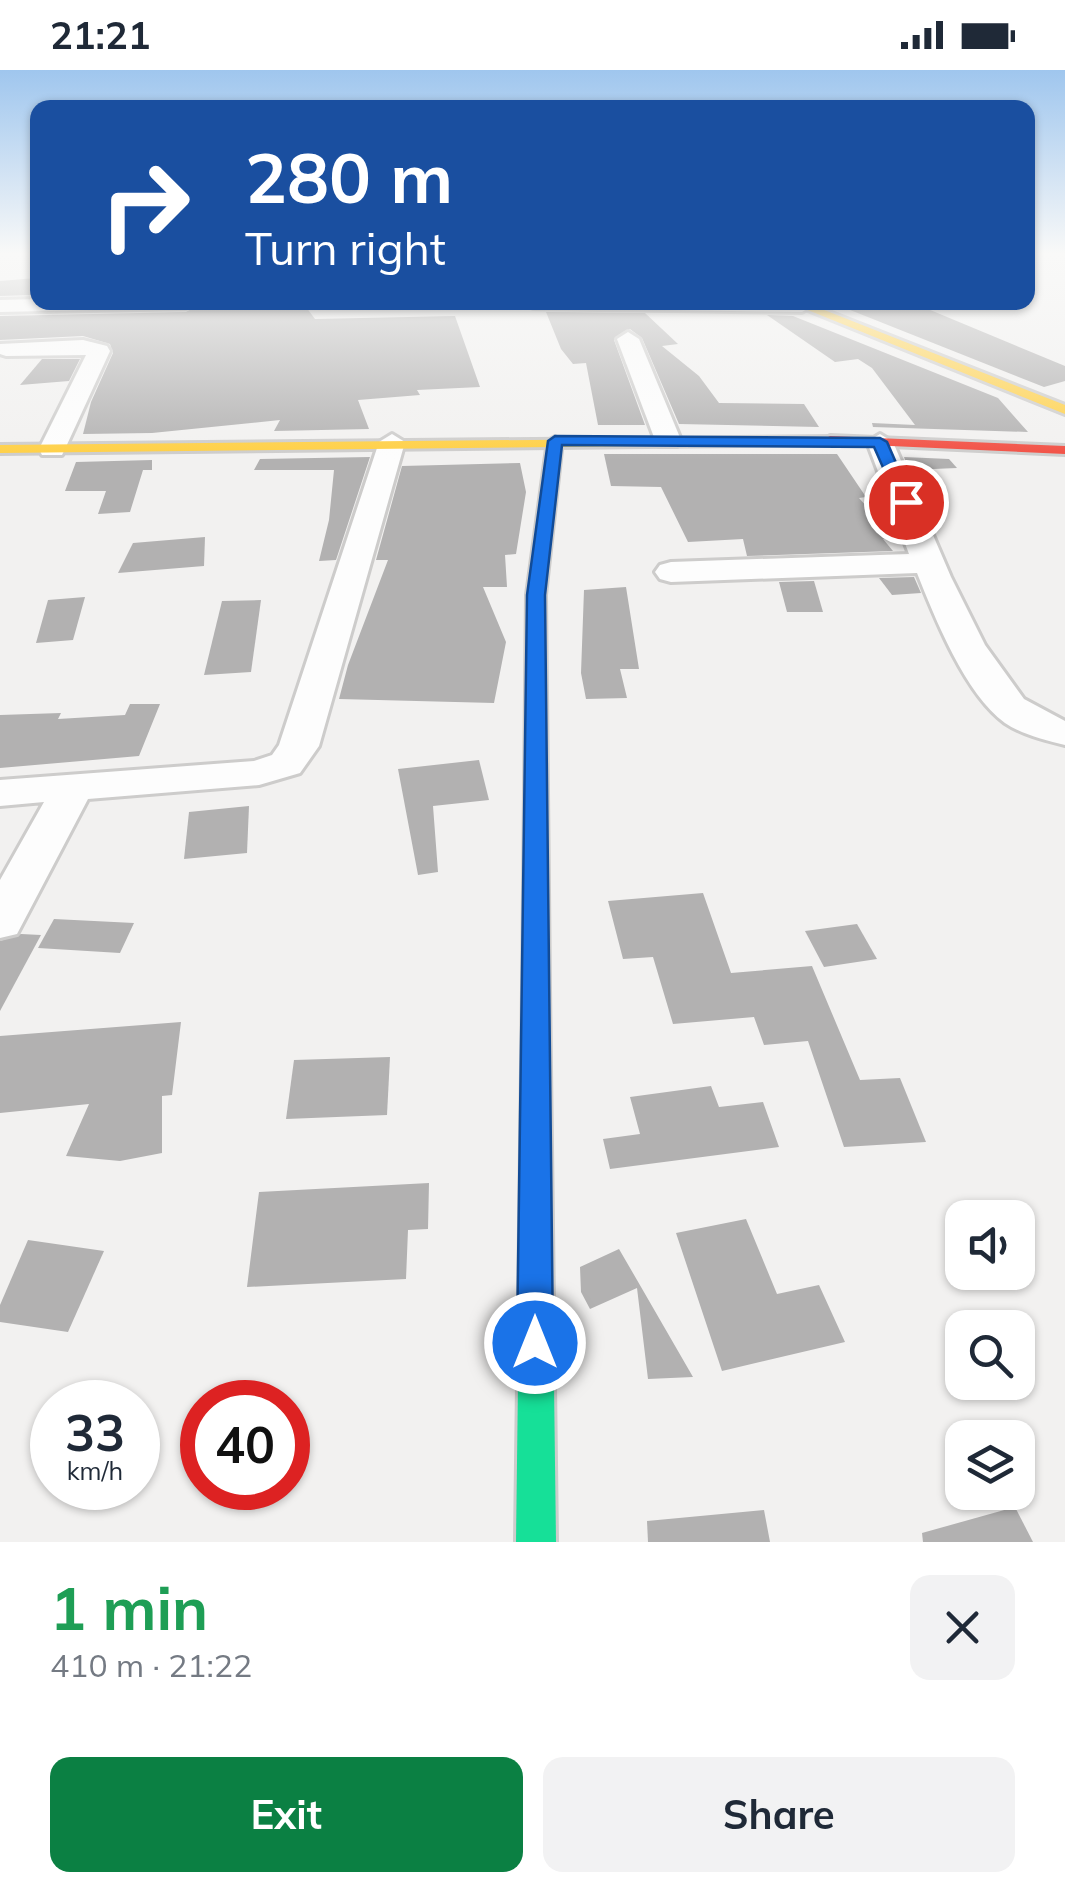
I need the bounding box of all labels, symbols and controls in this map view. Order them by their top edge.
text: 21:21 [50,11,151,59]
text: 280 m [245,133,453,221]
icon: right [80,140,210,270]
text: Turn right [245,220,446,276]
pin [864,460,949,545]
icon: arrive [879,475,934,530]
map controls [945,1200,1035,1510]
button: sound [945,1200,1035,1290]
position arrow [483,1291,587,1395]
button: search [945,1310,1035,1400]
speed limit sign: 40 [180,1380,310,1510]
text: 33 [65,1401,125,1464]
button: layers [945,1420,1035,1510]
text: km/h [67,1455,123,1486]
text: 1 min [50,1570,208,1645]
button: close [910,1575,1015,1680]
text: 410 m · 21:22 [50,1645,252,1685]
button: Exit [50,1757,523,1872]
button: Share [543,1757,1015,1872]

